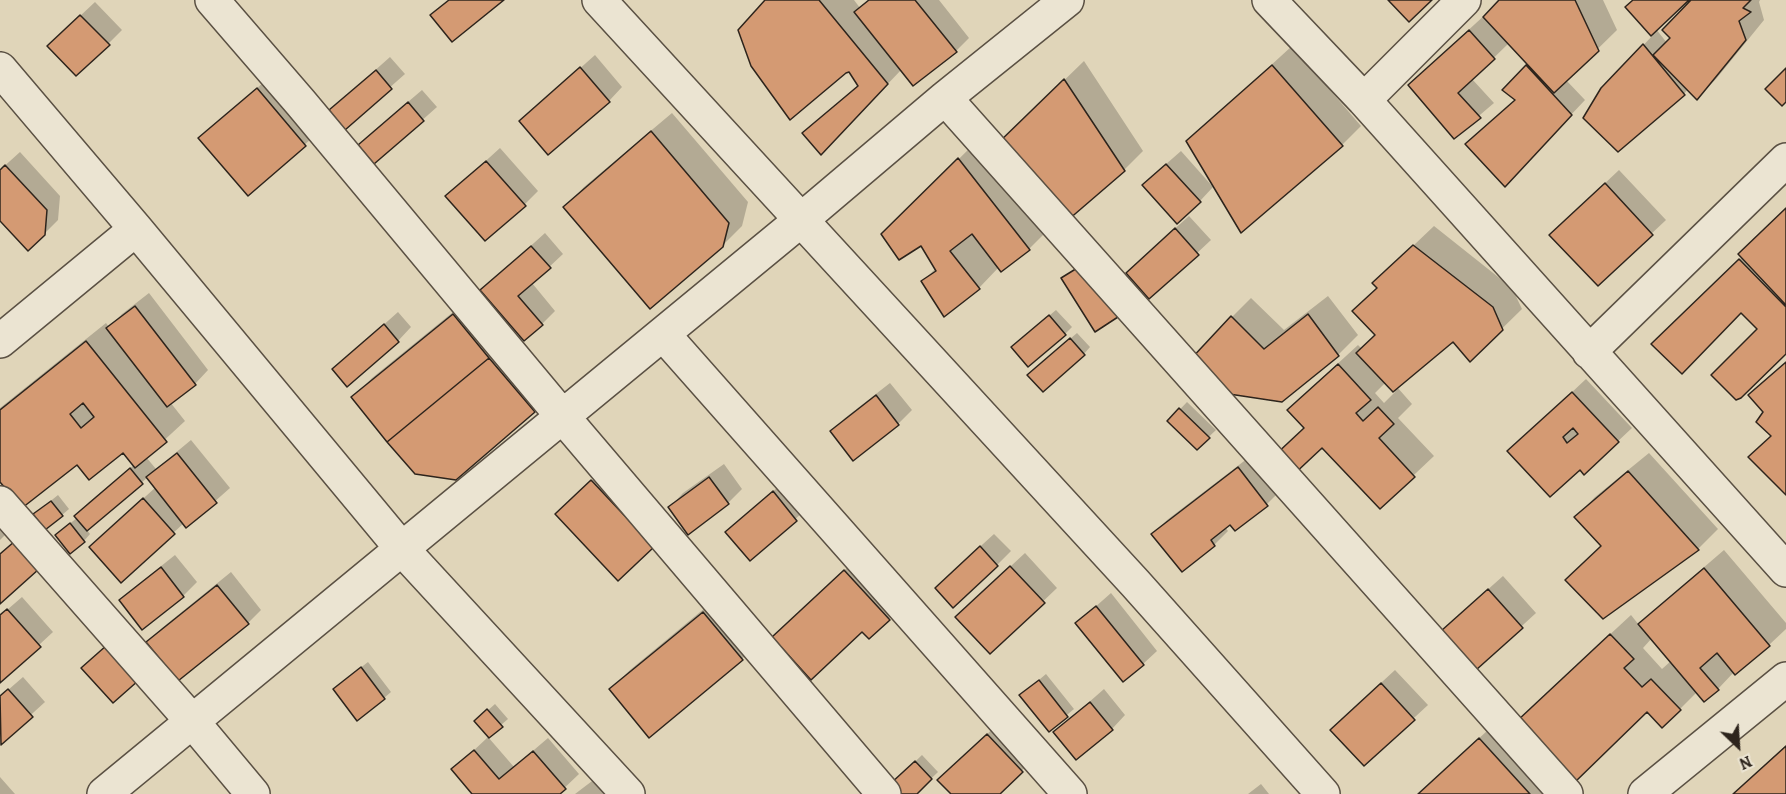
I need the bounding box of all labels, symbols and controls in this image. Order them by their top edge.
north arrow [1708,716,1768,776]
text: N [1736,750,1756,775]

